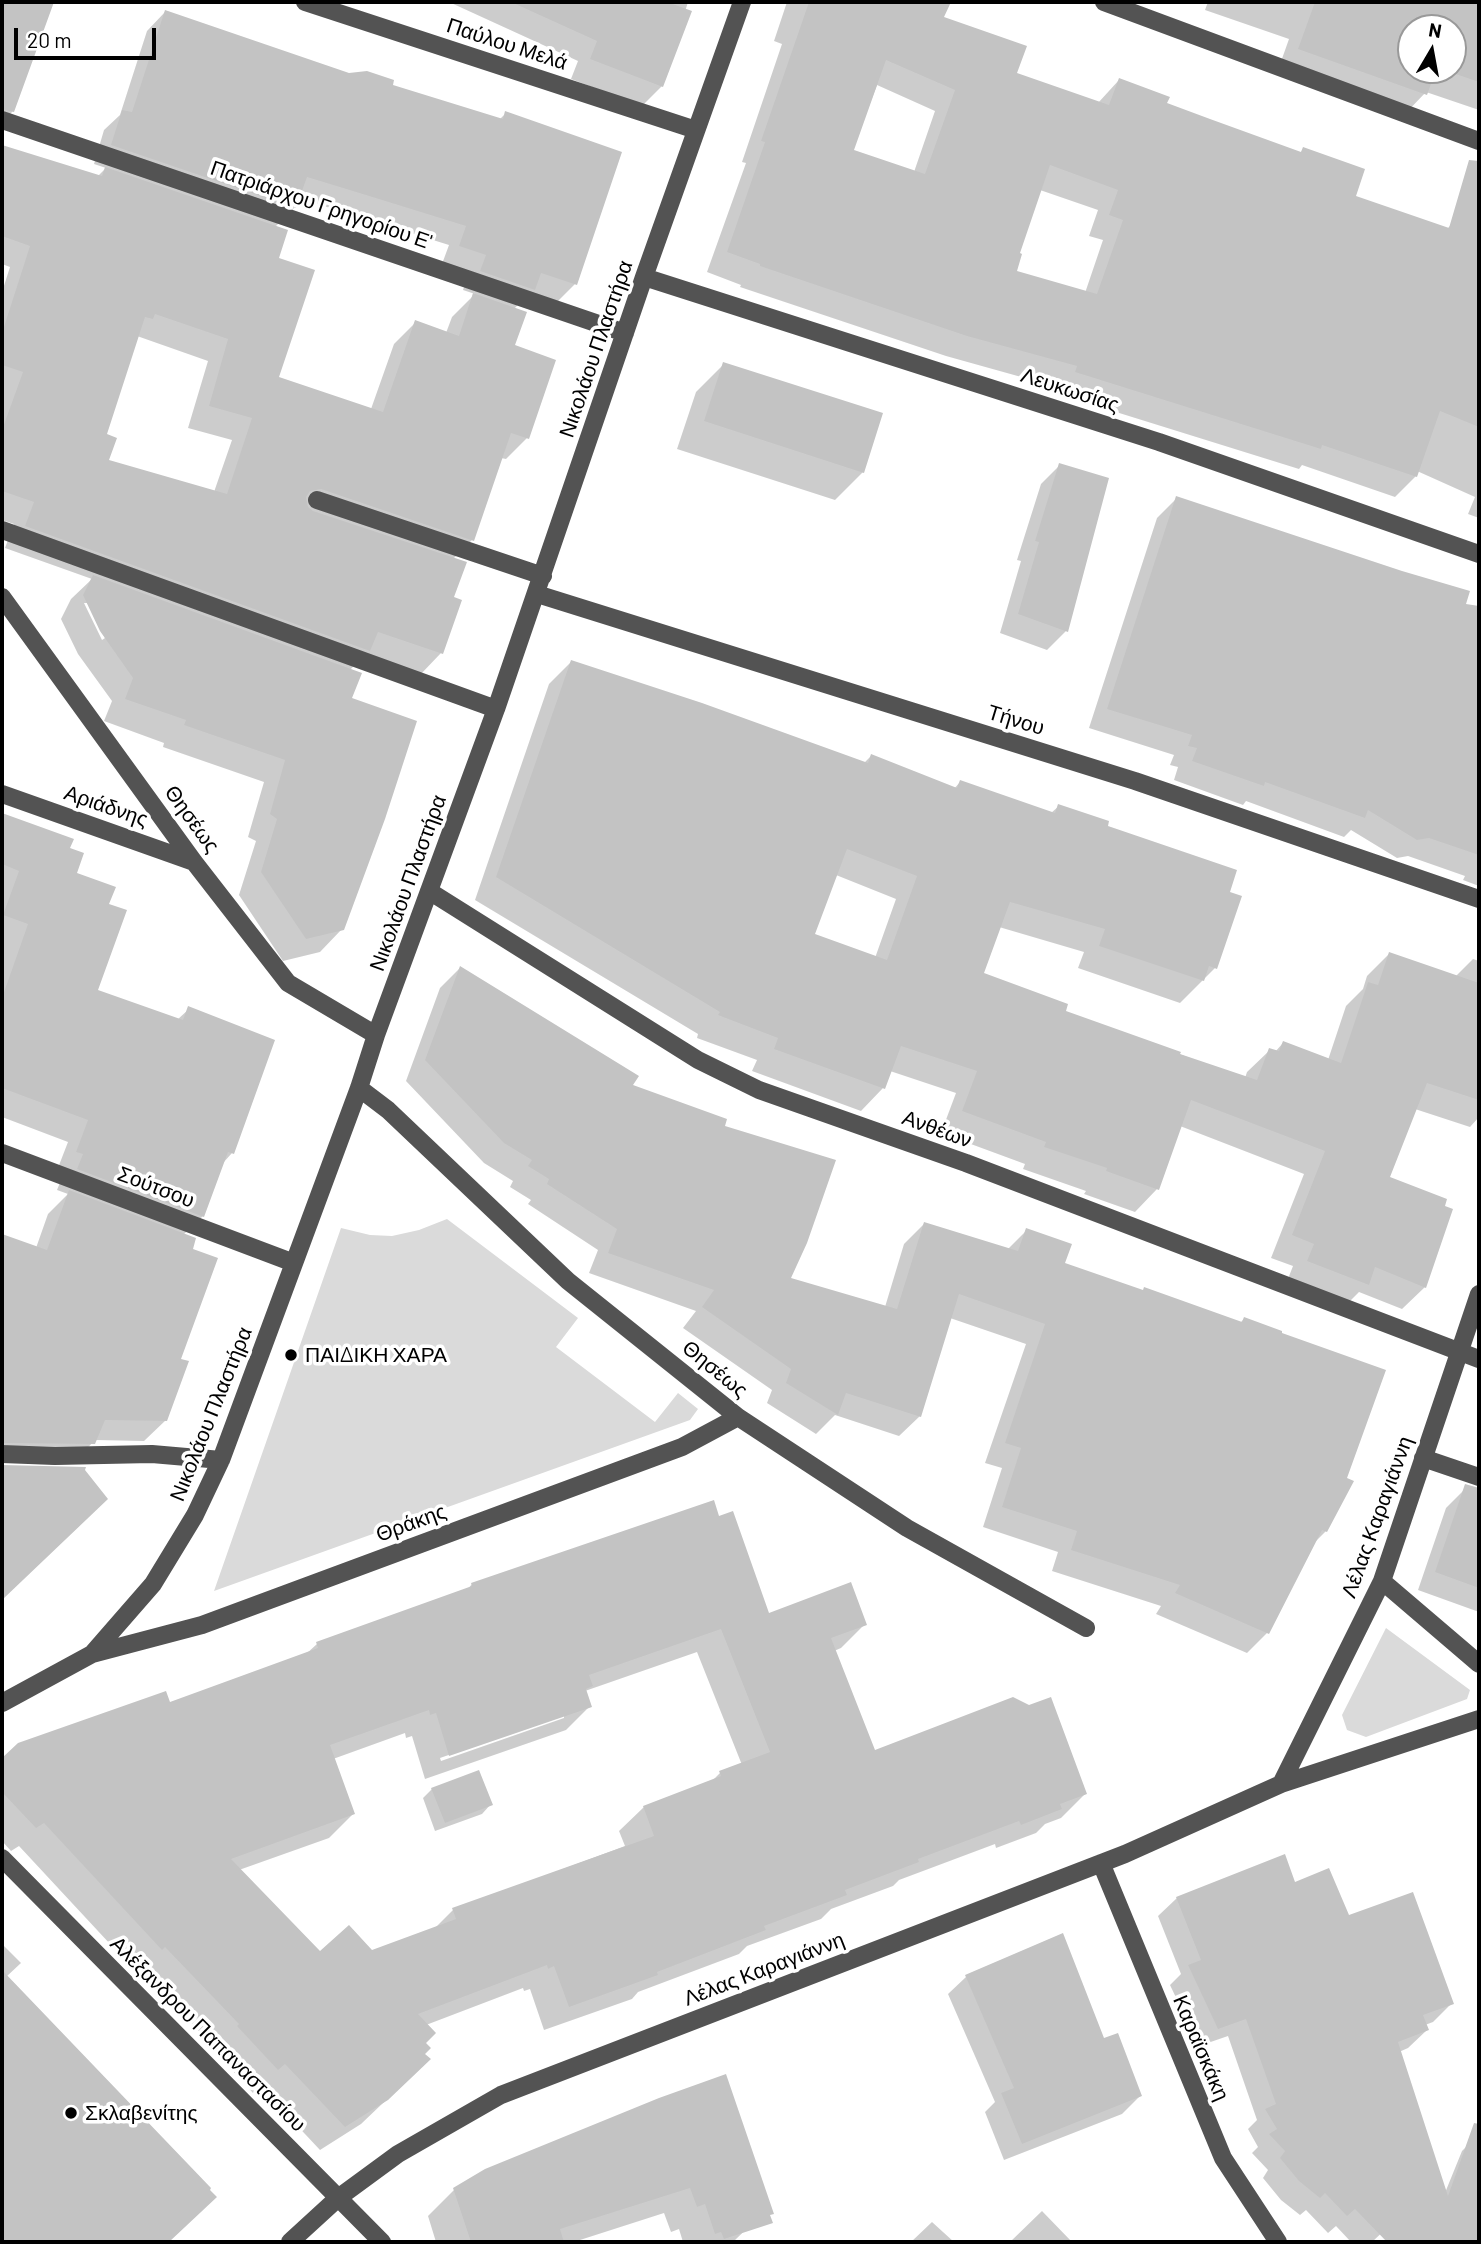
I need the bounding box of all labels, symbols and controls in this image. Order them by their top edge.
street label: Παύλου Μελά [443,13,571,75]
scale bar [18,14,159,58]
north arrow [1397,14,1467,84]
text: N [1427,17,1444,42]
text: 20 m [27,27,72,52]
street label: Πατριάρχου Γρηγορίου Ε' [207,155,435,255]
street label: Νικολάου Πλαστήρα [554,257,638,441]
street label: Λευκωσίας [1018,362,1122,418]
street label: Τήνου [985,699,1047,741]
street label: Αριάδνης [61,780,151,832]
street label: Θησέως [159,781,225,857]
street label: Νικολάου Πλαστήρα [364,792,452,974]
street label: Ανθέων [899,1105,975,1153]
street label: Σούτσου [114,1161,198,1213]
street label: Νικολάου Πλαστήρα [165,1323,257,1505]
street label: Θησέως [677,1335,753,1403]
place label: ΠΑΙΔΙΚΗ ΧΑΡΑ [305,1342,447,1368]
marker: ΠΑΙΔΙΚΗ ΧΑΡΑ [283,1347,299,1363]
street label: Λέλας Καραγιάννη [1336,1433,1418,1601]
street label: Θράκης [373,1499,449,1547]
street label: Λέλας Καραγιάννη [680,1927,848,2011]
street label: Αλέξανδρου Παπαναστασίου [105,1931,311,2137]
street label: Καραϊσκάκη [1167,1991,1235,2105]
place label: Σκλαβενίτης [85,2100,198,2126]
marker: Σκλαβενίτης [63,2105,79,2121]

